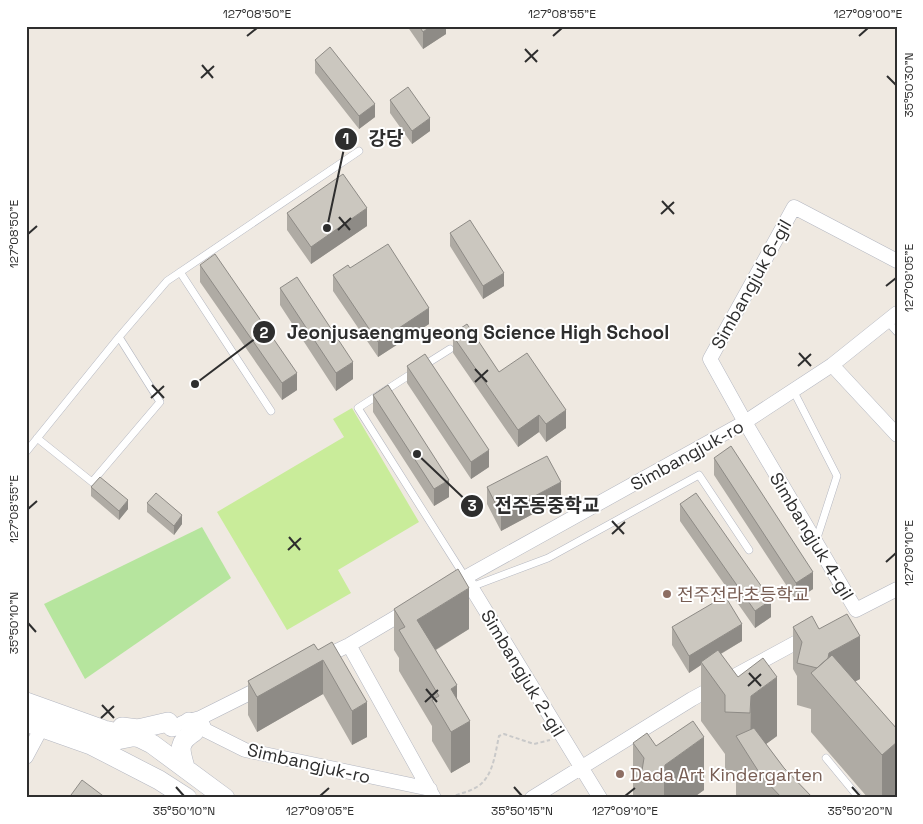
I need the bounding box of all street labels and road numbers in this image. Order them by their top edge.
street label: Simbangjuk 6-gil [706,215,796,353]
street label: Simbangjuk-ro [626,414,748,496]
street label: Simbangjuk 4-gil [765,468,859,604]
street label: Simbangjuk 2-gil [476,605,570,741]
street label: Simbangjuk-ro [245,738,373,788]

